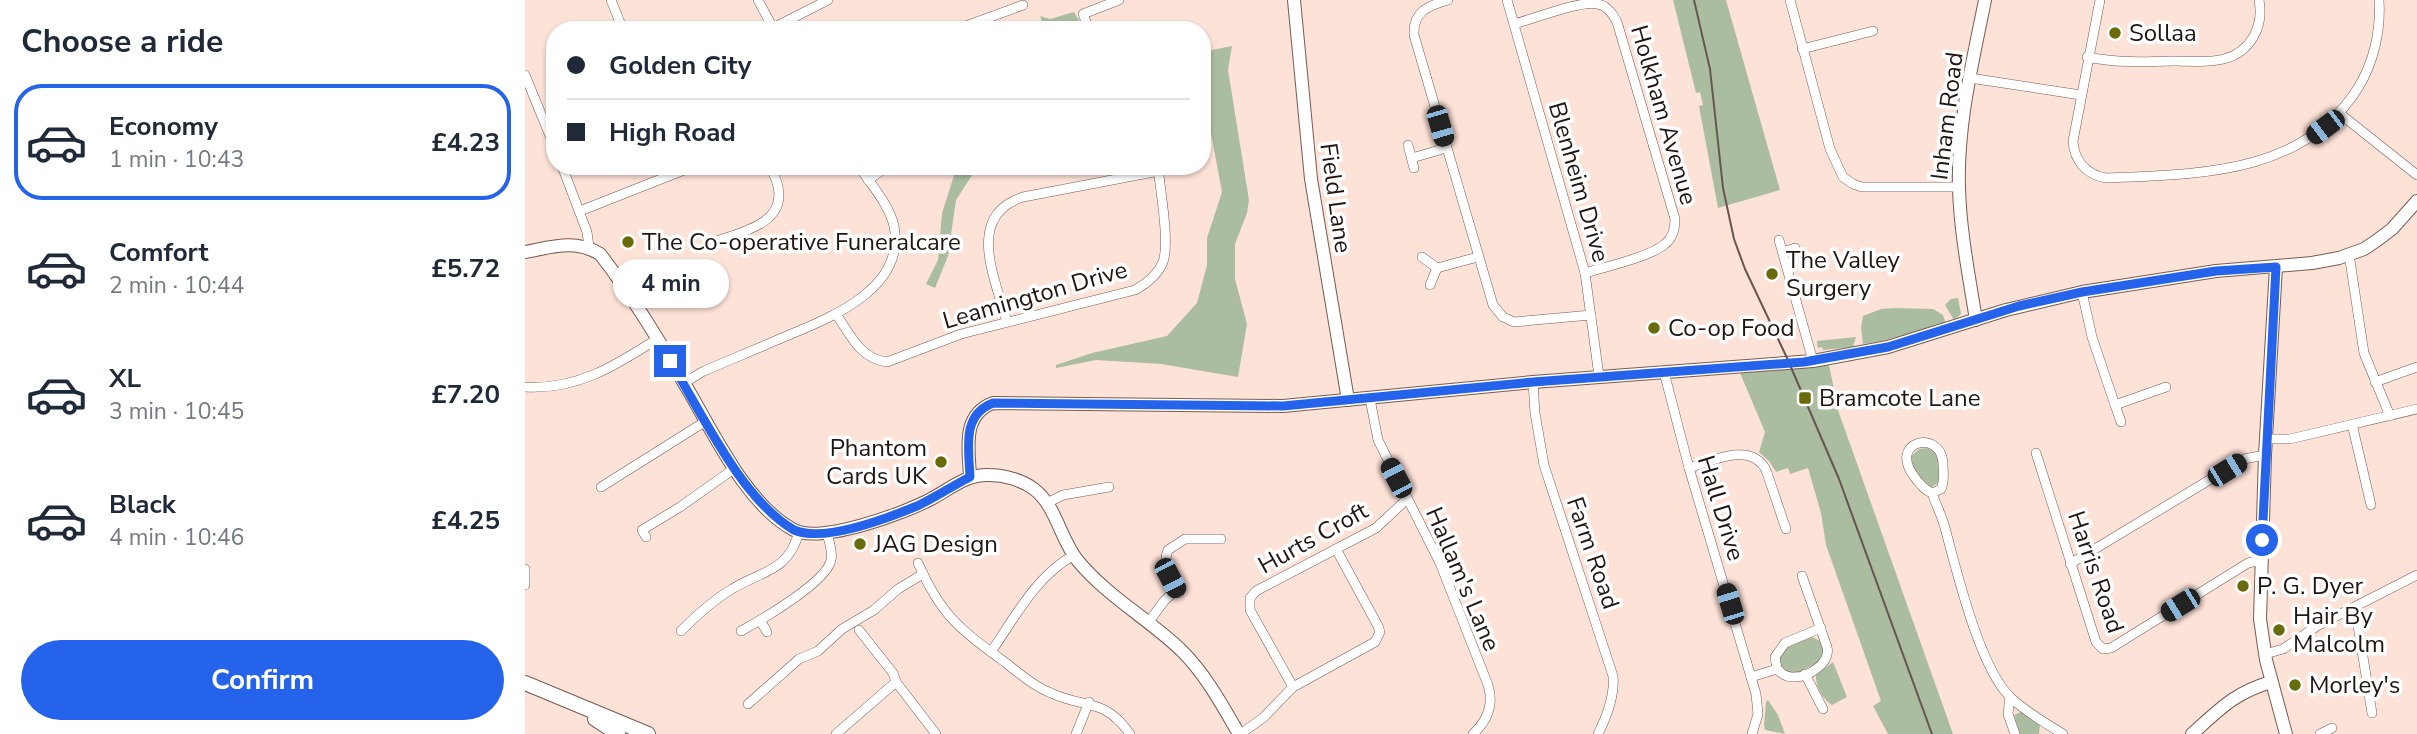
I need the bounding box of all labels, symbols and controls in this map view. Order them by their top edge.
place label: Sollaa [2129,17,2197,49]
text: Choose a ride [21,20,223,63]
street label: Holkham Avenue [1623,21,1705,209]
marker: Sollaa [2107,25,2123,41]
text: Golden City [609,48,751,83]
street label: Inham Road [1923,50,1971,182]
street label: Blenheim Drive [1541,98,1617,266]
car [1425,103,1456,149]
car [2302,106,2349,148]
text: Economy [109,109,218,144]
icon: car [25,111,88,174]
text: High Road [609,115,736,150]
text: £4.23 [431,125,500,160]
street label: Field Lane [1312,141,1360,255]
text: 1 min · 10:43 [109,144,244,175]
place label: The Co-operative Funeralcare [642,226,961,258]
marker: The Co-operative Funeralcare [620,234,636,250]
text: Comfort [109,235,209,270]
icon: car [25,237,88,300]
place label: The Valley Surgery [1786,244,1901,304]
text: £5.72 [431,251,500,286]
street label: Leamington Drive [939,253,1131,337]
callout: 4 min [612,260,728,308]
marker: The Valley Surgery [1764,266,1780,282]
text: 4 min [641,268,701,299]
text: 2 min · 10:44 [109,270,244,301]
place label: Co-op Food [1668,312,1794,344]
marker: Co-op Food [1646,320,1662,336]
route end [654,345,686,377]
text: XL [109,361,141,396]
icon: car [25,363,88,426]
text: £7.20 [431,377,500,412]
place label: Bramcote Lane [1819,382,1980,414]
marker: Bramcote Lane [1797,390,1813,406]
text: 3 min · 10:45 [109,396,244,427]
place label: Phantom Cards UK [826,432,928,492]
car [2204,450,2251,490]
street label: Hall Drive [1690,452,1752,564]
marker: Phantom Cards UK [933,454,949,470]
car [1377,455,1416,501]
text: Black [109,487,176,522]
icon: car [25,489,88,552]
street label: Farm Road [1559,493,1627,613]
street label: Hurts Croft [1252,494,1374,581]
street label: Hallam's Lane [1418,502,1508,656]
text: £4.25 [431,503,500,538]
street label: Harris Road [2060,507,2132,637]
text: 4 min · 10:46 [109,522,244,553]
route start [2246,524,2278,556]
place label: JAG Design [873,528,998,560]
marker: JAG Design [852,536,868,552]
car [1151,555,1190,601]
place label: P. G. Dyer [2257,570,2363,602]
marker: P. G. Dyer [2235,578,2251,594]
car [1714,581,1747,627]
car [2157,585,2204,625]
place label: Hair By Malcolm [2293,600,2385,660]
marker: Hair By Malcolm [2271,622,2287,638]
button: Confirm [21,640,504,720]
place label: Morley's [2309,669,2400,701]
marker: Morley's [2287,677,2303,693]

